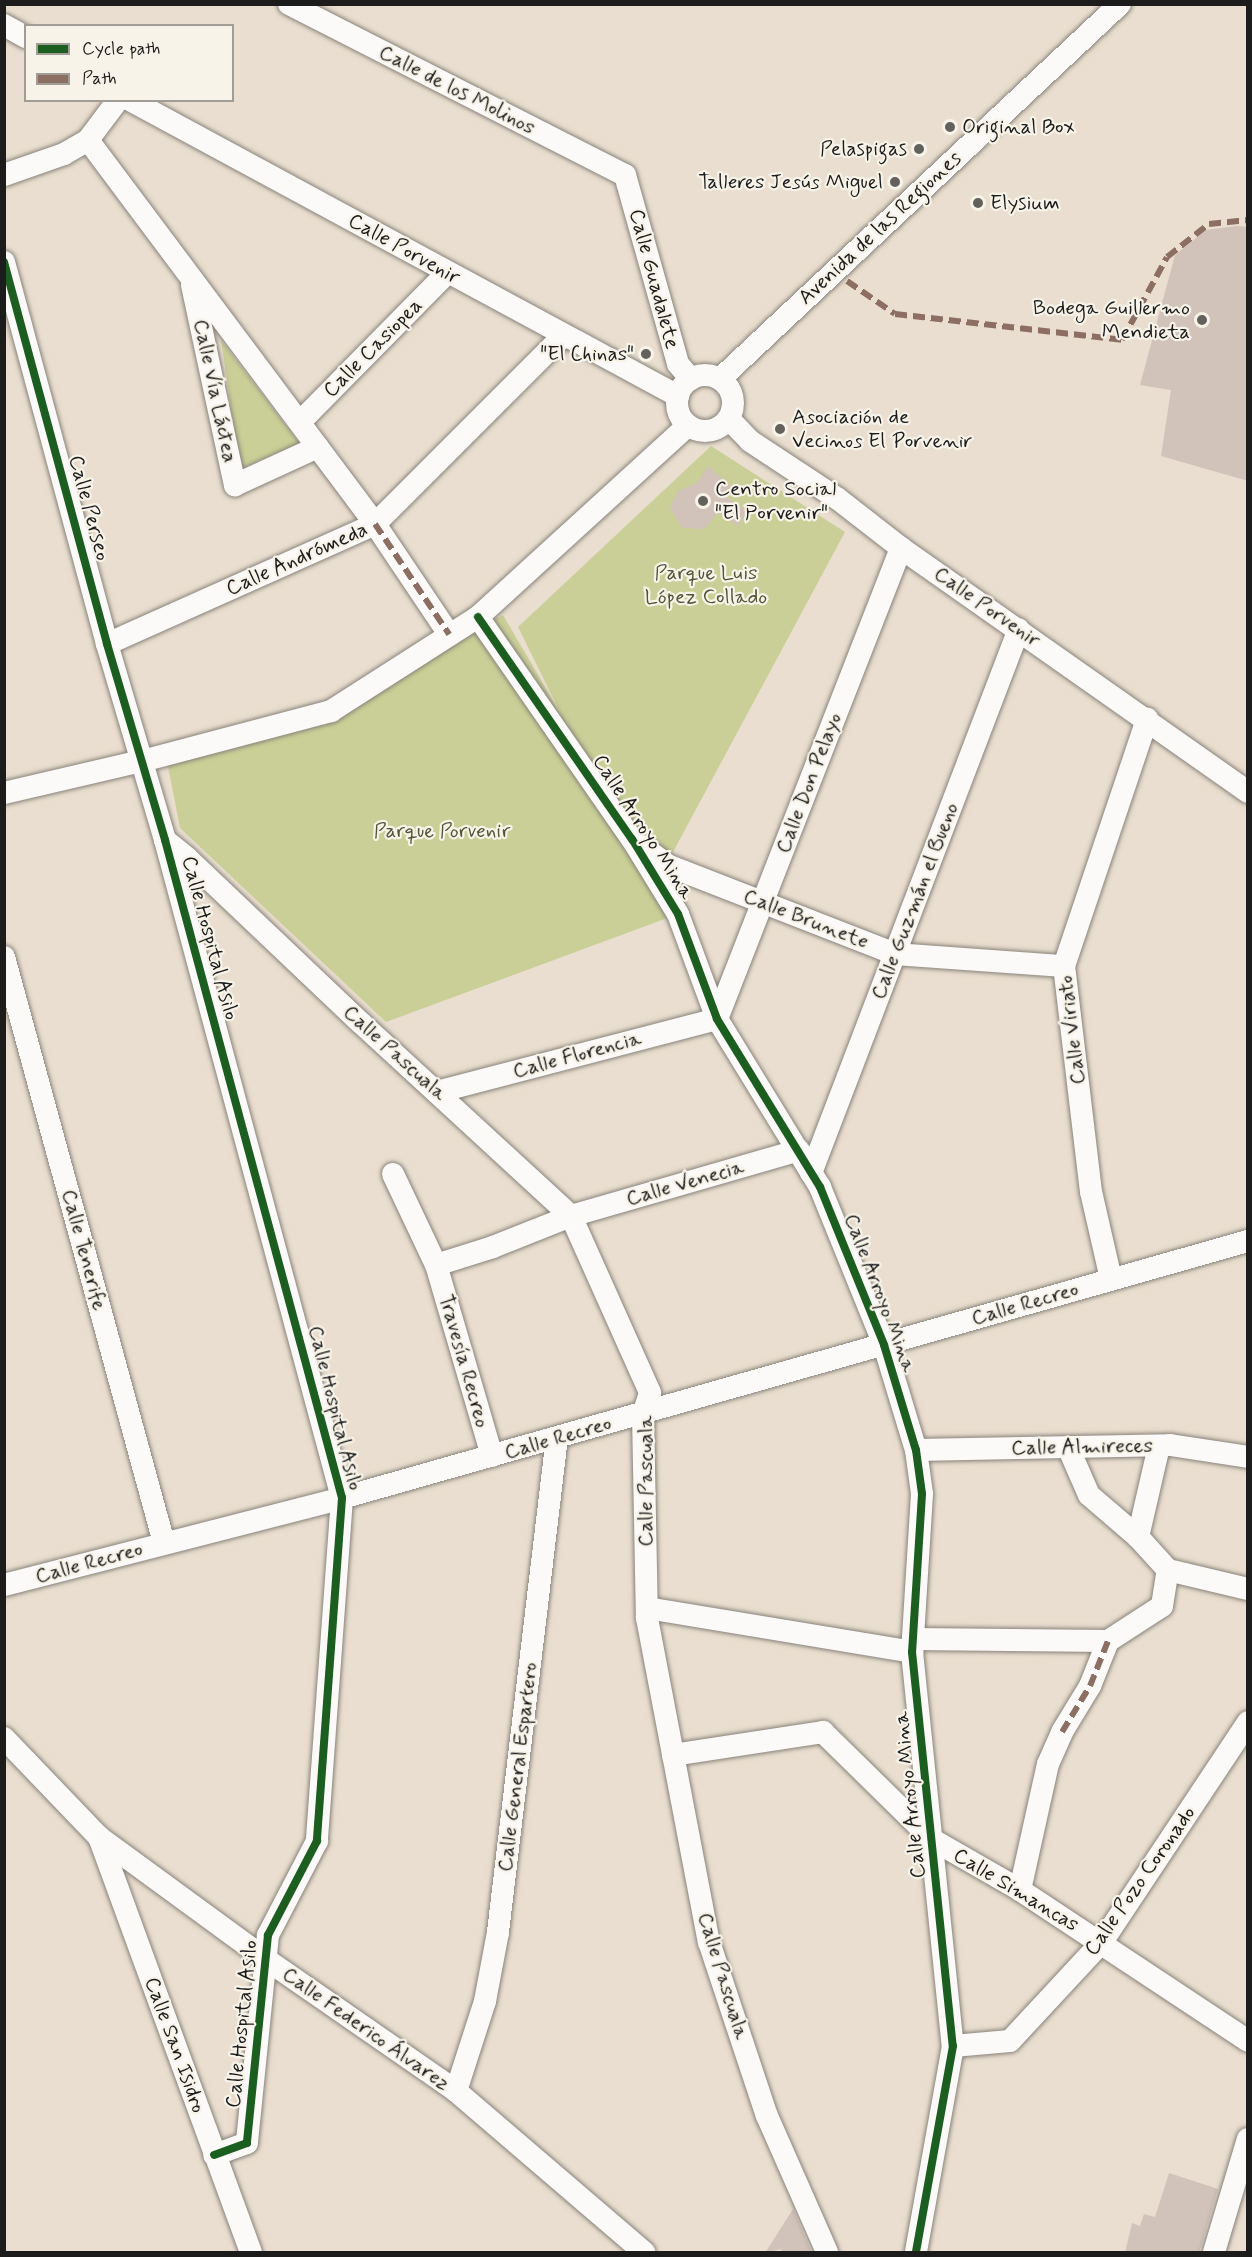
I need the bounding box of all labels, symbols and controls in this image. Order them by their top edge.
legend [24,24,234,102]
text: Cycle path [82,37,160,61]
street label: Calle de los Molinos [374,39,540,141]
text: Path [82,67,117,91]
place label: Original Box [962,114,1075,140]
marker: Original Box [943,120,957,134]
place label: Pelaspigas [820,136,907,162]
marker: Pelaspigas [912,142,926,156]
street label: Avenida de las Regiones [793,146,967,310]
place label: Talleres Jesús Miguel [700,169,883,195]
marker: Talleres Jesús Miguel [888,175,902,189]
place label: Elysium [990,190,1060,216]
marker: Elysium [971,196,985,210]
street label: Calle Guadalete [623,207,685,351]
street label: Calle Porvenir [345,209,463,289]
street label: Calle Casiopea [319,294,427,402]
place label: Bodega Guillermo Mendieta [1033,295,1190,345]
marker: Bodega Guillermo Mendieta [1195,313,1209,327]
street label: Calle Vía Láctea [188,317,242,465]
place label: "El Chinas" [531,341,634,367]
marker: "El Chinas" [639,347,653,361]
place label: Asociación de Vecinos El Porvenir [792,404,962,454]
marker: Asociación de Vecinos El Porvenir [773,422,787,436]
street label: Calle Perseo [63,453,115,563]
place label: Centro Social "El Porvenir" [715,476,836,526]
marker: Centro Social "El Porvenir" [696,494,710,508]
street label: Calle Andrómeda [222,517,372,601]
park label: Parque Luis López Collado [647,560,765,610]
street label: Calle Porvenir [930,562,1044,652]
street label: Calle Don Pelayo [771,710,847,856]
street label: Calle Arroyo Mina [589,753,697,901]
street label: Calle Guzmán el Bueno [866,800,964,1002]
park label: Parque Porvenir [374,818,510,844]
street label: Calle Hospital Asilo [175,851,245,1025]
street label: Calle Brunete [741,884,871,954]
street label: Calle Viriato [1053,972,1091,1088]
street label: Calle Pascuala [339,1001,451,1105]
street label: Calle Florencia [510,1026,644,1084]
street label: Calle Venecia [624,1154,746,1212]
street label: Calle Tenerife [56,1187,112,1313]
street label: Calle Arroyo Mina [840,1214,920,1372]
street label: Calle Recreo [968,1277,1082,1331]
street label: Travesía Recreo [433,1291,495,1431]
street label: Calle Hospital Asilo [302,1321,368,1495]
street label: Calle Recreo [501,1411,615,1465]
street label: Calle Pascuala [633,1417,659,1545]
street label: Calle Almireces [1011,1433,1153,1461]
street label: Calle Recreo [32,1537,146,1589]
street label: Calle General Espartero [492,1658,544,1876]
street label: Calle Arroyo Mina [889,1714,931,1876]
street label: Calle Pozo Coronado [1079,1801,1201,1961]
street label: Calle Simancas [948,1842,1084,1938]
street label: Calle Pascuala [692,1912,754,2040]
street label: Calle Hospital Asilo [220,1937,264,2111]
street label: Calle Federico Álvarez [277,1962,455,2096]
street label: Calle San Isidro [139,1973,211,2117]

